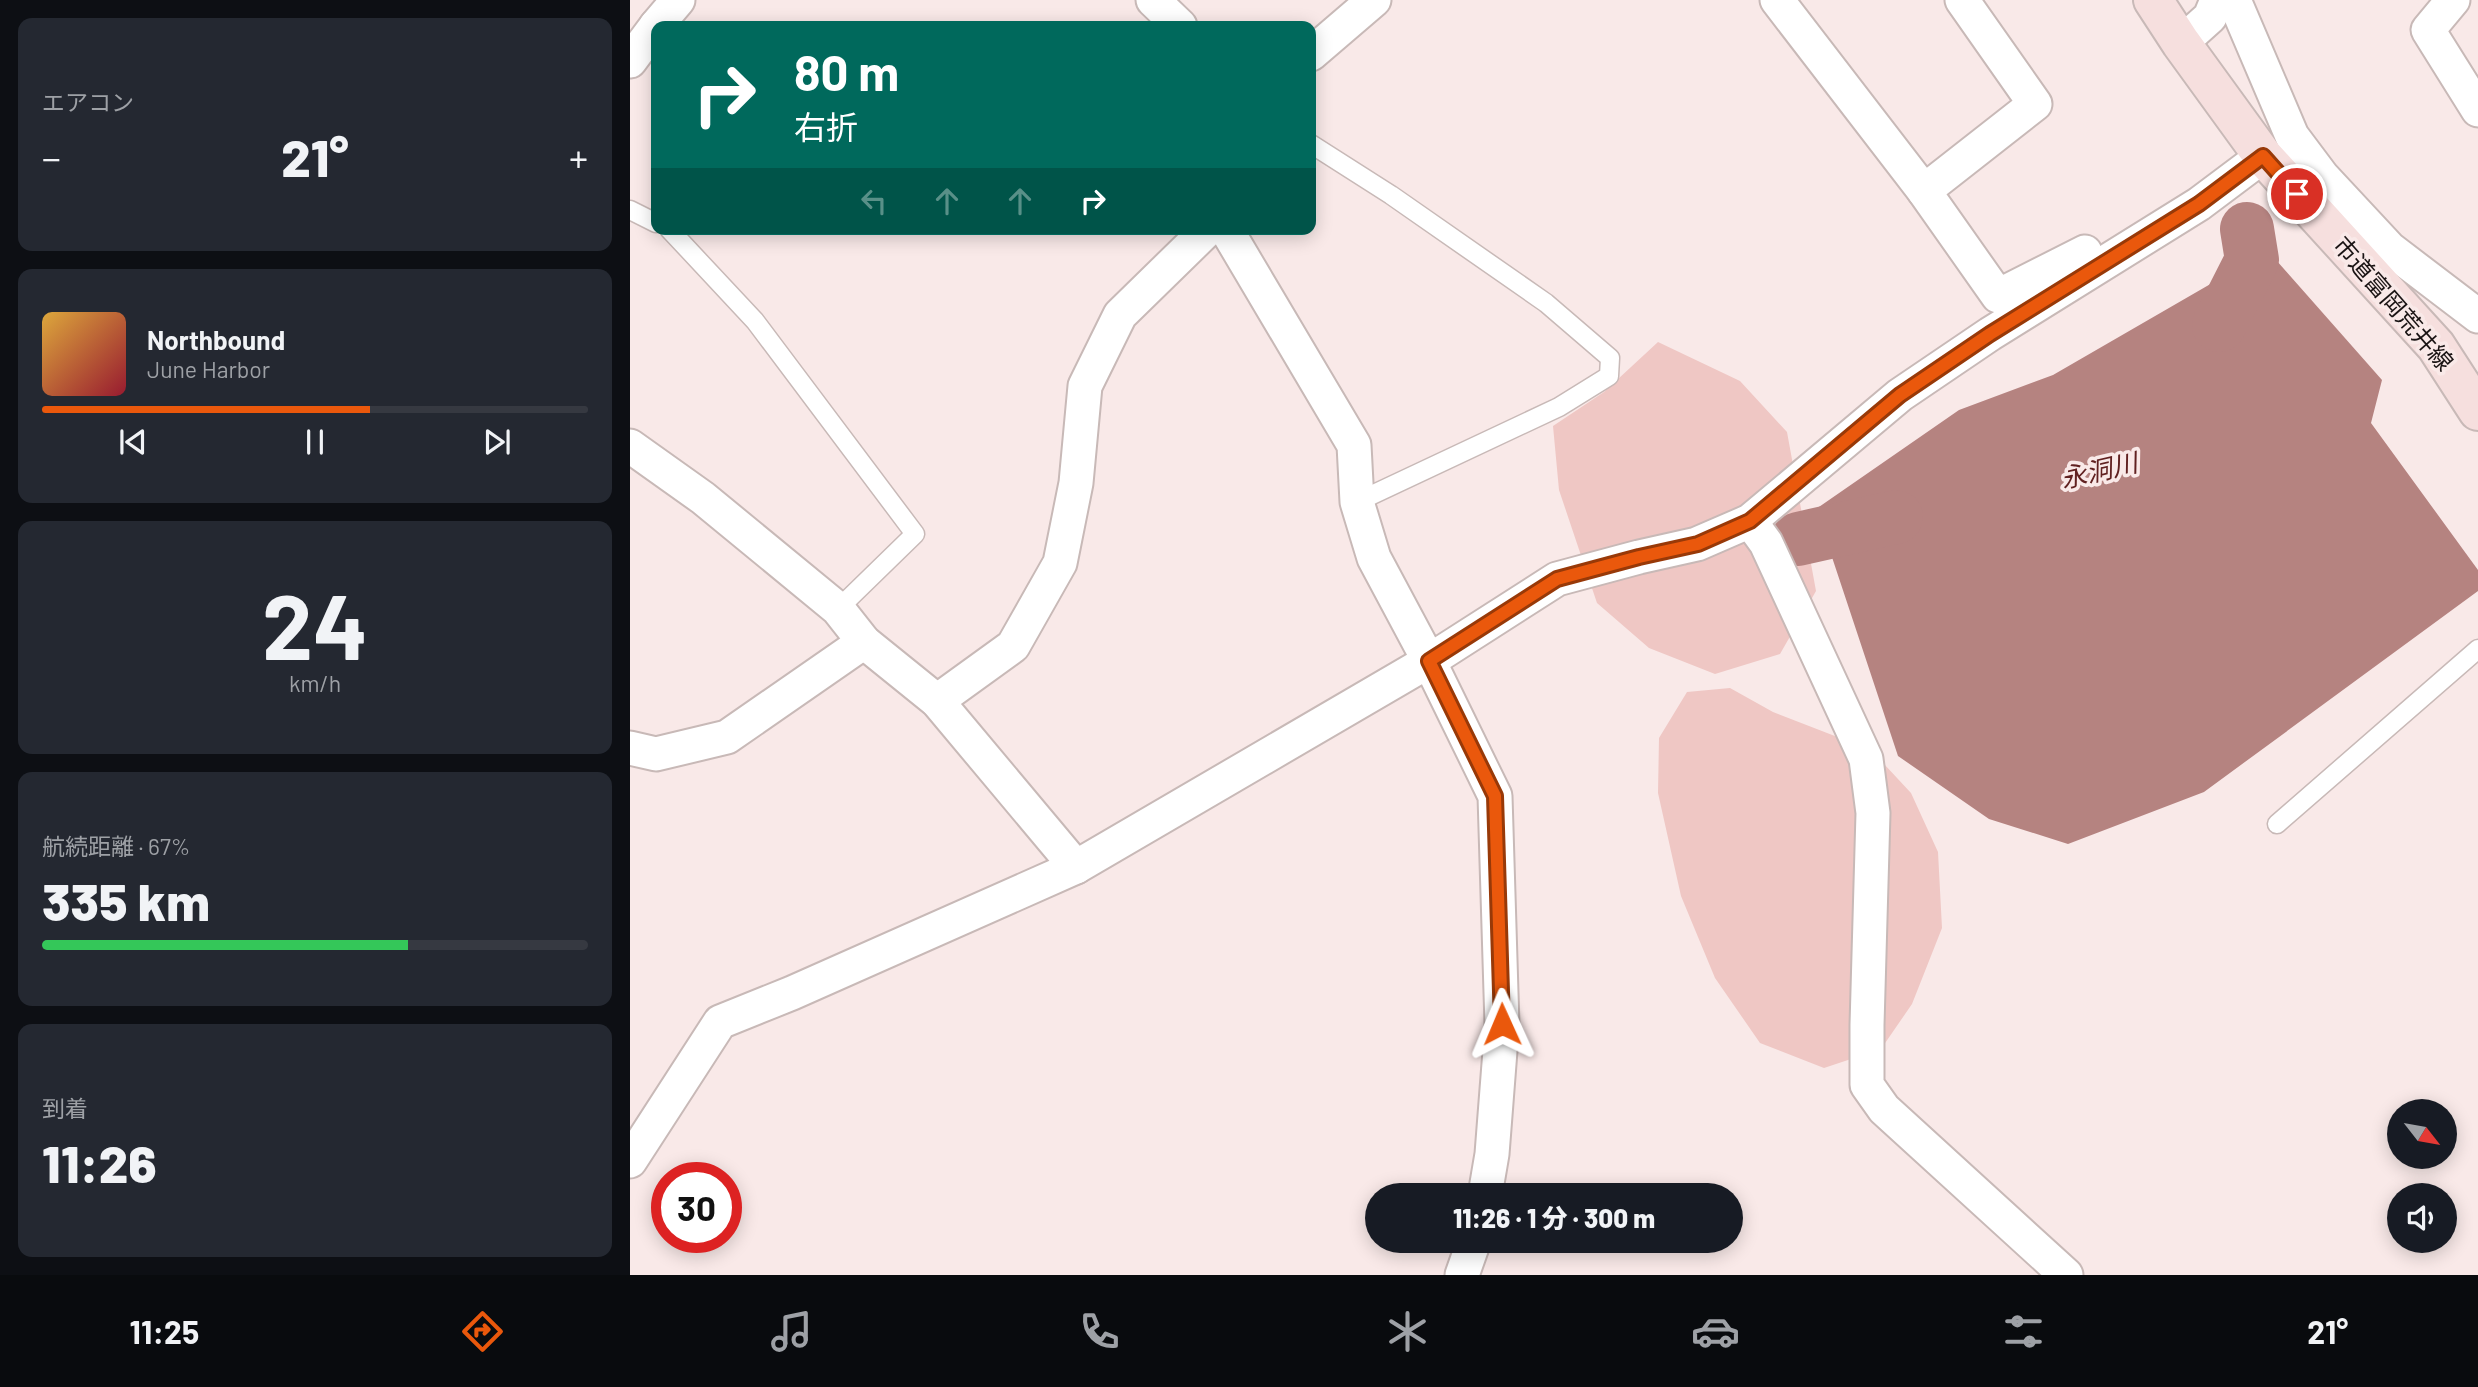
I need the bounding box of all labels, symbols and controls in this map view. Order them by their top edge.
text: 80 m [794,42,899,101]
icon: right [679,49,770,140]
text: エアコン [42,88,134,116]
text: 右折 [794,107,858,145]
text: 21° [281,125,349,187]
text: − [42,134,61,180]
text: + [569,134,588,180]
pin [2267,164,2327,224]
icon: arrive [2278,175,2316,213]
icon: left [855,182,893,220]
icon: ahead [928,182,966,220]
icon: ahead [1001,182,1039,220]
icon: right [1074,182,1112,220]
street label: 市道富岡荒井線 [2328,230,2460,376]
text: Northbound [147,324,285,355]
text: June Harbor [147,355,270,383]
icon: previous [114,423,152,461]
icon: pause [296,423,334,461]
icon: next [478,423,516,461]
water label: 永洞川 [2057,445,2143,493]
text: 24 [262,569,368,678]
text: km/h [289,669,341,697]
text: 航続距離 · 67% [42,832,190,860]
text: 335 km [42,869,210,931]
position arrow [1465,987,1539,1061]
text: 到着 [42,1094,88,1122]
north arrow [2387,1099,2457,1169]
map controls [2387,1099,2457,1253]
text: 11:26 [42,1131,157,1193]
speed limit sign: 30 [651,1162,742,1253]
button: sound [2387,1183,2457,1253]
text: 11:26 · 1 分 · 300 m [1453,1202,1655,1233]
icon: directions [458,1307,507,1356]
icon: music [767,1307,816,1356]
icon: phone [1075,1307,1124,1356]
icon: climate [1383,1307,1432,1356]
icon: car [1691,1307,1740,1356]
icon: filters [1999,1307,2048,1356]
text: 11:25 [130,1312,199,1350]
text: 21° [2307,1312,2348,1350]

